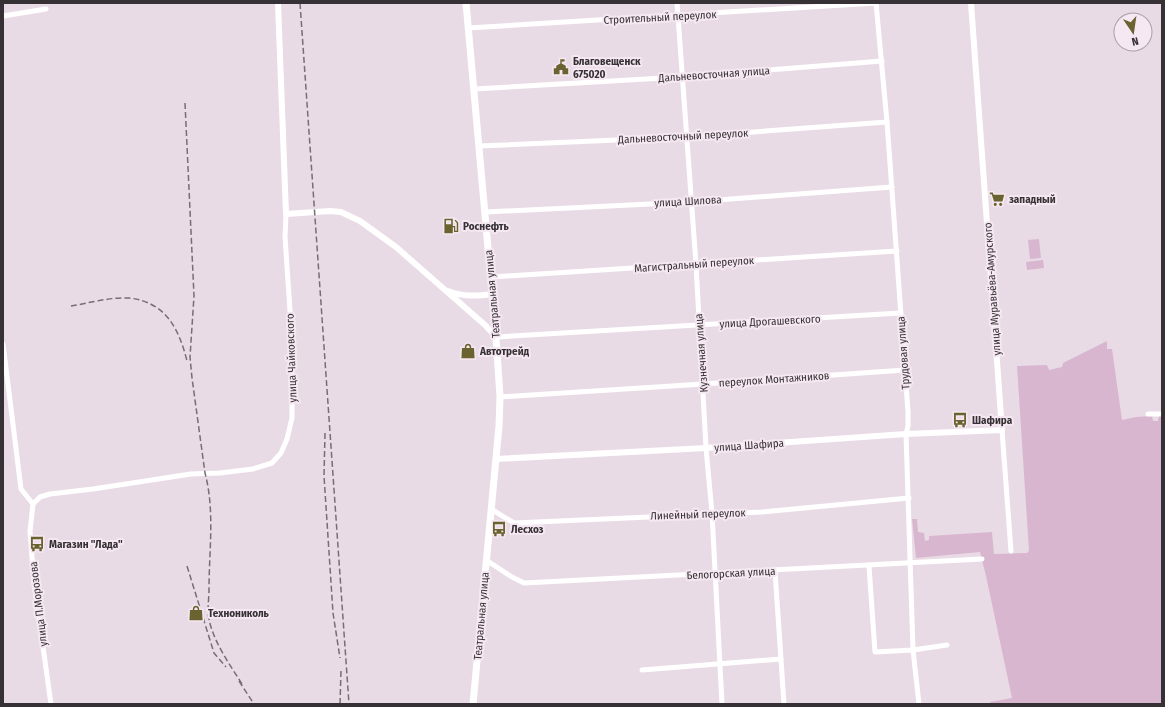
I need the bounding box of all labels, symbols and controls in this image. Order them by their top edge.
street label: Строительный переулок [603,8,718,27]
north arrow [1113,12,1153,52]
text: N [1130,34,1140,48]
place label: Благовещенск 675020 [573,55,641,81]
public building icon: Благовещенск 675020 [552,58,570,76]
street label: Дальневосточная улица [657,64,770,85]
street label: Дальневосточный переулок [617,127,749,146]
supermarket icon: западный [988,190,1006,208]
street label: улица Шилова [654,193,722,210]
place label: западный [1009,193,1056,206]
fuel station icon: Роснефть [442,217,460,235]
place label: Роснефть [463,220,510,233]
street label: улица Муравьёва-Амурского [981,222,1004,356]
street label: Театральная улица [482,249,503,338]
street label: Магистральный переулок [634,254,755,275]
street label: улица Дрогашевского [719,312,821,331]
street label: улица Чайковского [283,313,300,403]
street label: Кузнечная улица [692,313,711,393]
street label: Трудовая улица [894,316,913,390]
shop icon: Автотрейд [459,342,477,360]
place label: Автотрейд [479,345,530,358]
street label: переулок Монтажников [718,369,830,390]
bus stop icon: Шафира [951,411,969,429]
place label: Шафира [972,414,1013,427]
street label: улица Шафира [714,437,784,454]
street label: Линейный переулок [650,506,747,523]
bus stop icon: Лесхоз [490,520,508,538]
place label: Лесхоз [511,523,543,536]
bus stop icon: Магазин "Лада" [28,535,46,553]
place label: Магазин "Лада" [49,538,123,551]
street label: улица П.Морозова [27,561,50,647]
street label: Белогорская улица [686,565,776,582]
street label: Театральная улица [471,572,492,661]
shop icon: Технониколь [187,604,205,622]
place label: Технониколь [208,607,270,620]

